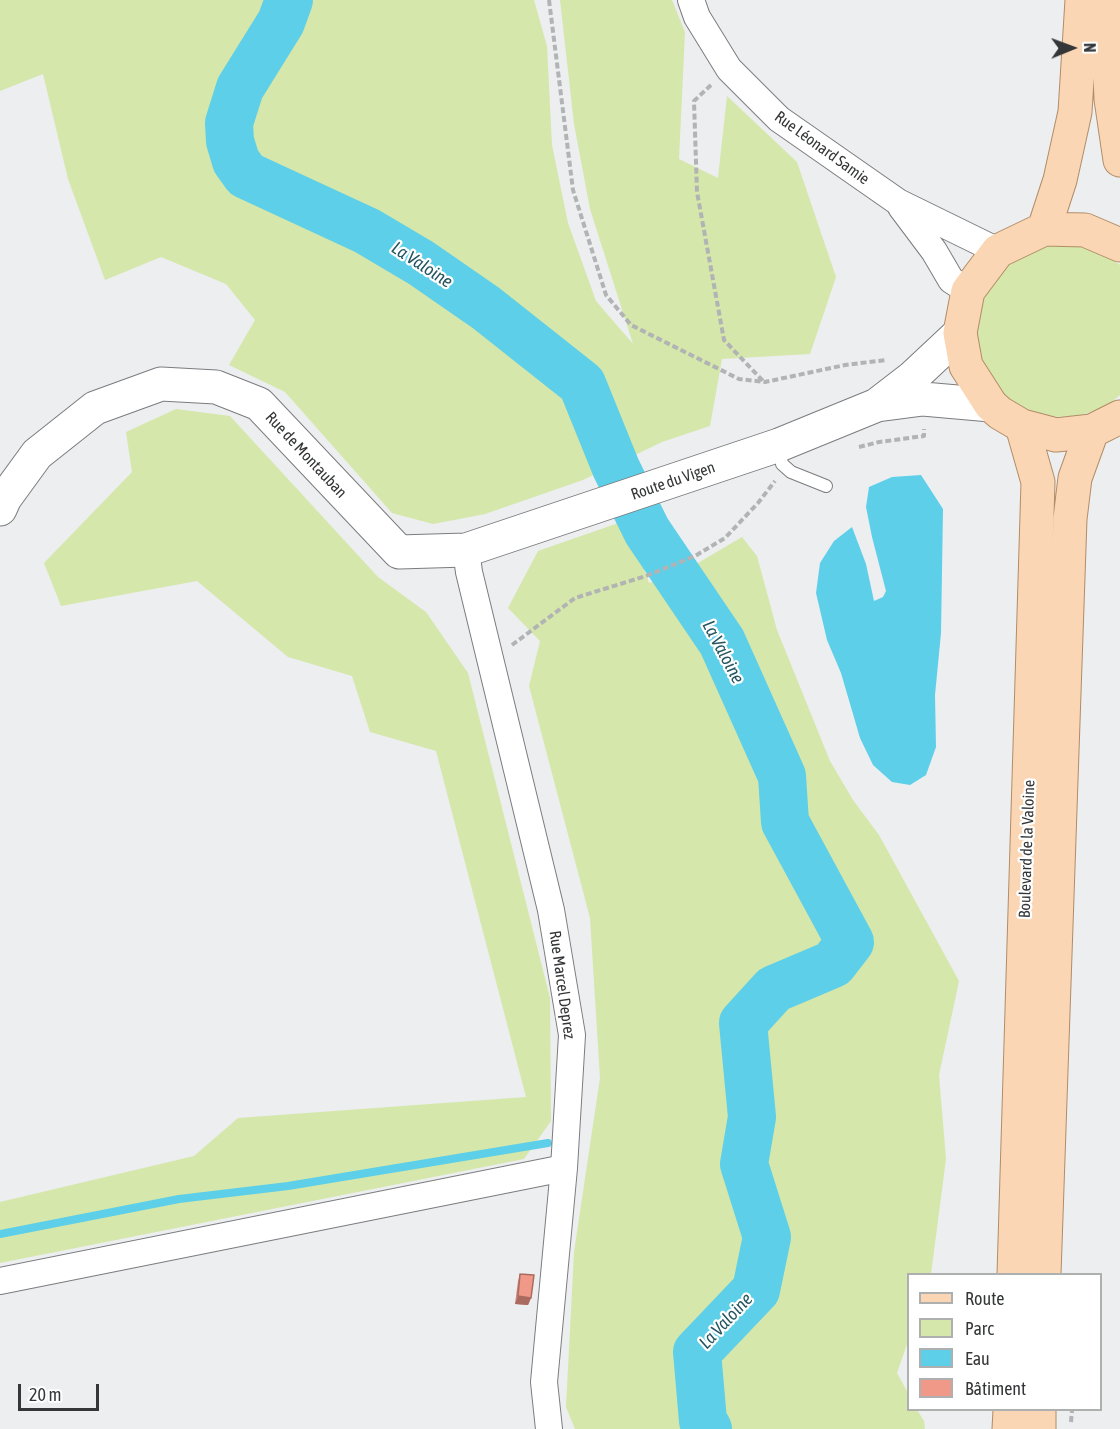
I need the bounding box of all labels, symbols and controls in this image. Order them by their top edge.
north arrow [1042,18,1102,78]
text: N [1081,43,1099,53]
street label: Rue Léonard Samie [771,107,873,189]
water label: La Valoine [387,237,457,293]
street label: Rue de Montauban [261,408,351,502]
street label: Route du Vigen [628,458,718,504]
water label: La Valoine [697,617,749,687]
street label: Boulevard de la Valoine [1015,780,1039,918]
street label: Rue Marcel Deprez [545,930,579,1040]
legend [907,1273,1102,1411]
text: Route [965,1288,1004,1309]
water label: La Valoine [695,1289,757,1353]
text: Parc [965,1318,994,1339]
text: Eau [965,1348,990,1369]
scale bar [21,1372,102,1410]
text: Bâtiment [965,1378,1026,1399]
text: 20 m [29,1384,61,1405]

